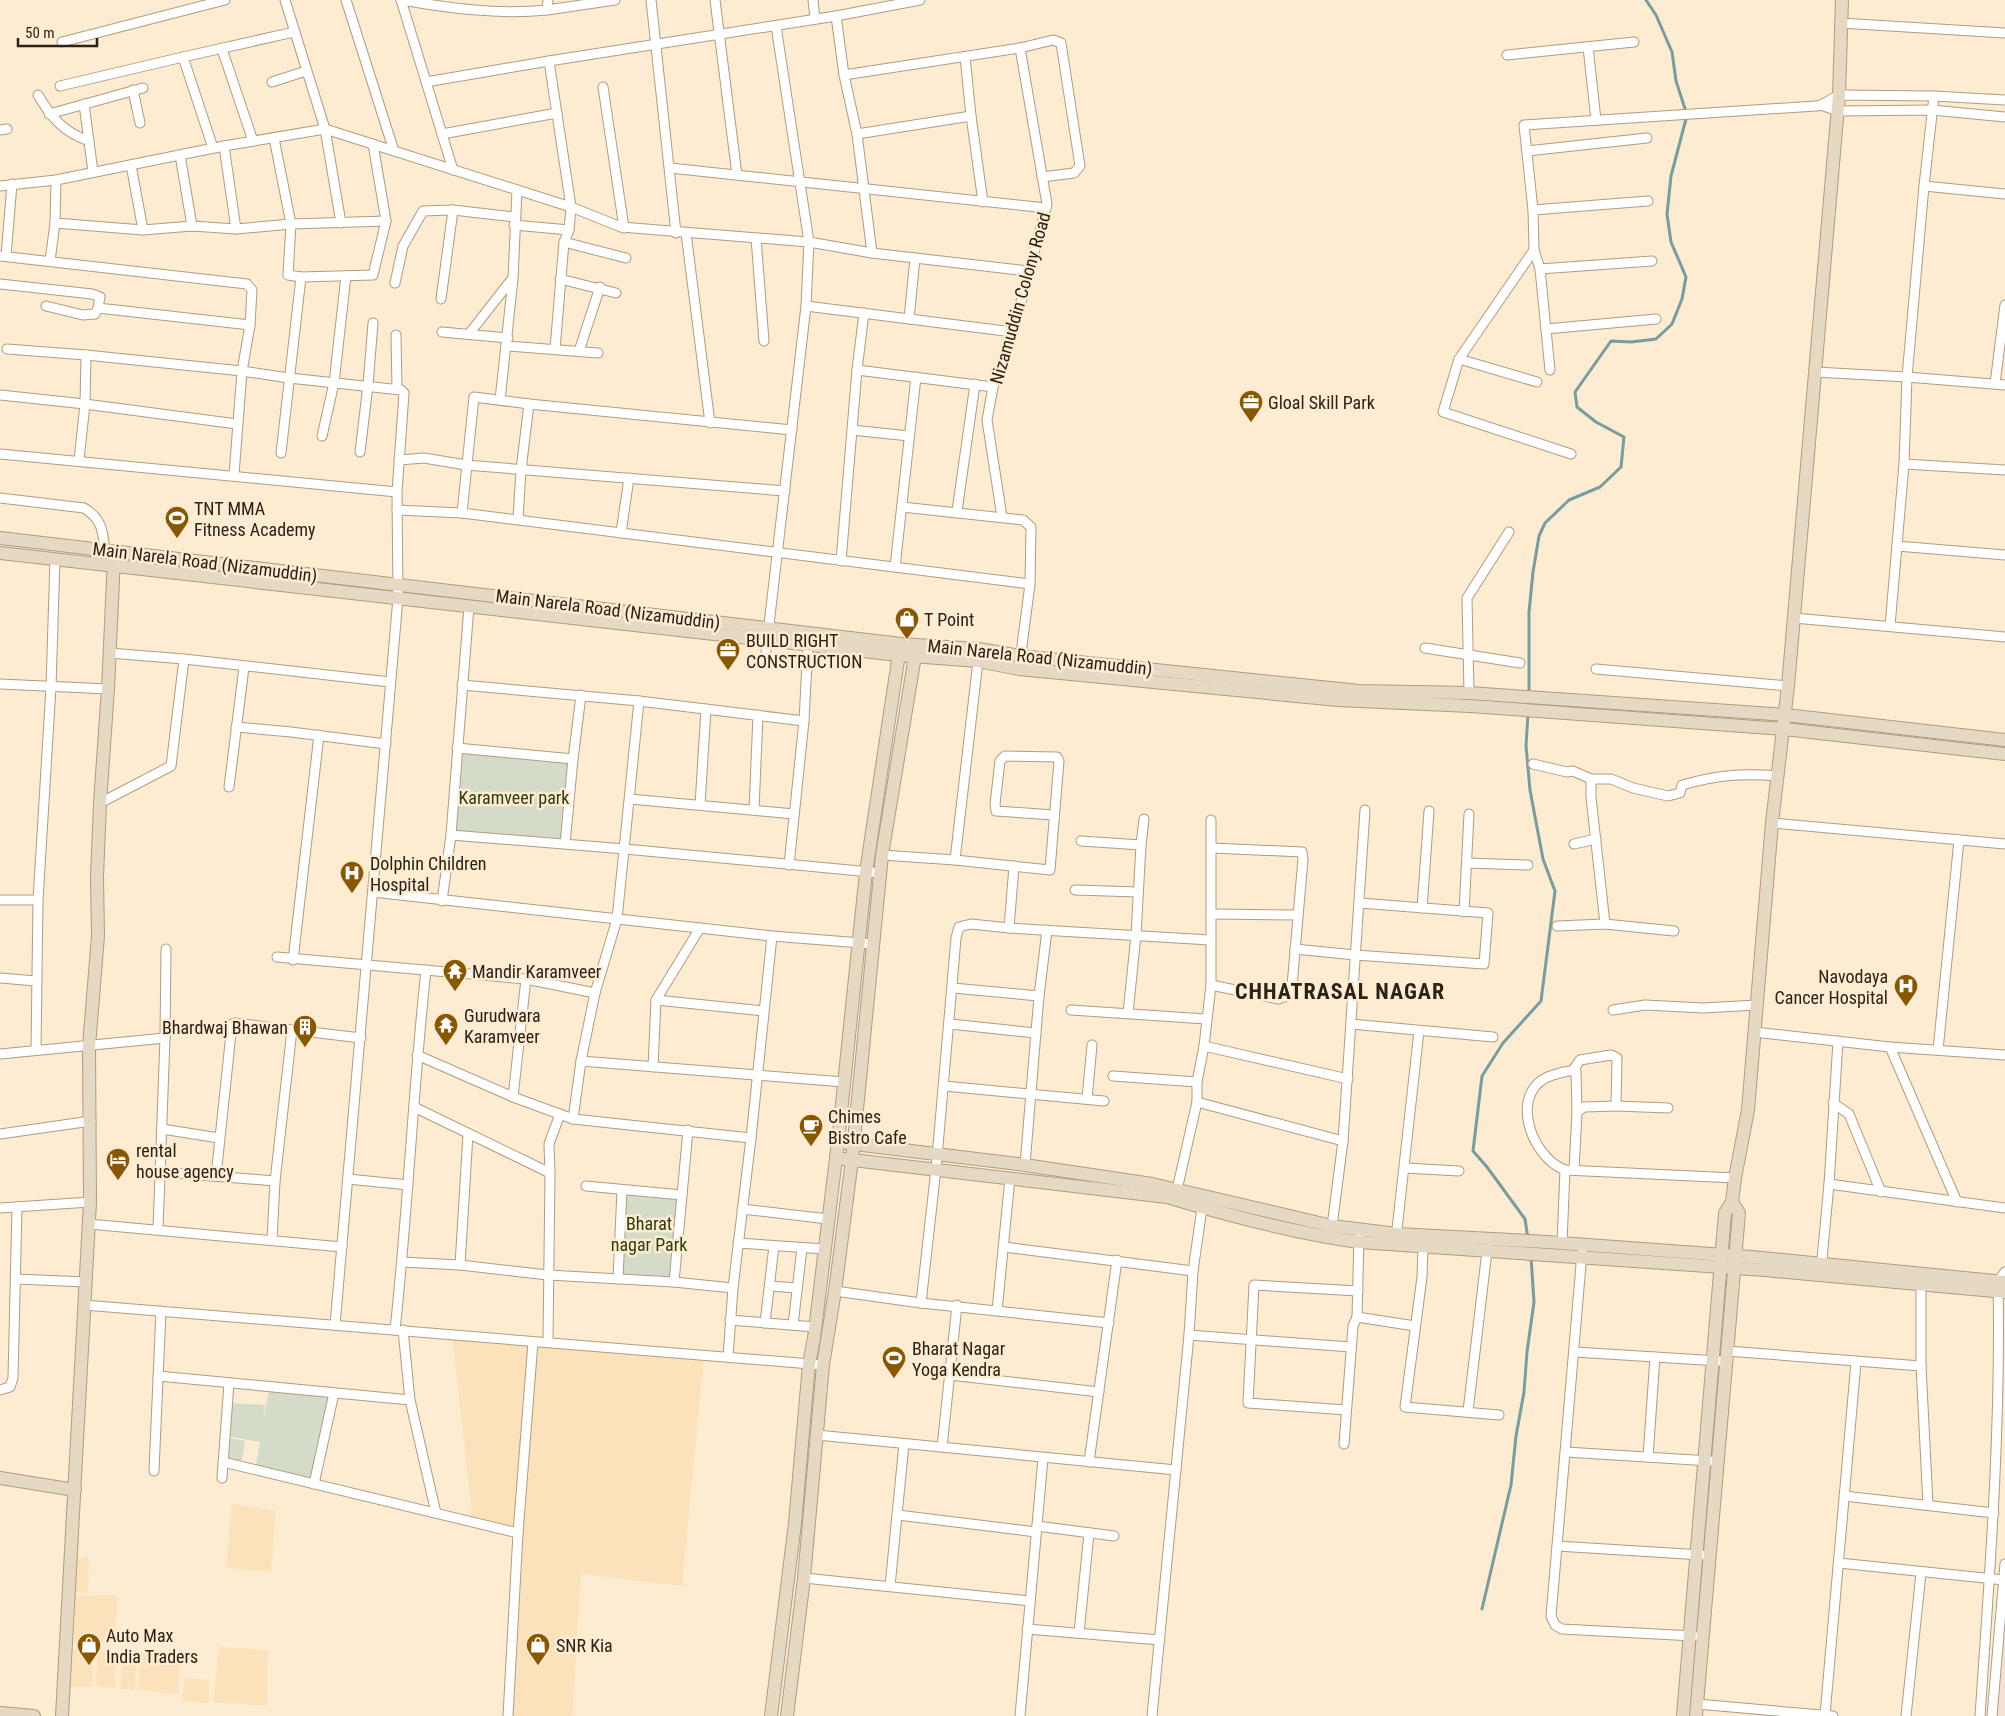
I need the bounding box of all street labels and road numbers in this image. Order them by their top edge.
street label: Nizamuddin Colony Road [985,210,1055,386]
street label: Main Narela Road (Nizamuddin) [91,538,318,587]
street label: Main Narela Road (Nizamuddin) [494,585,721,634]
street label: Main Narela Road (Nizamuddin) [926,635,1154,680]

